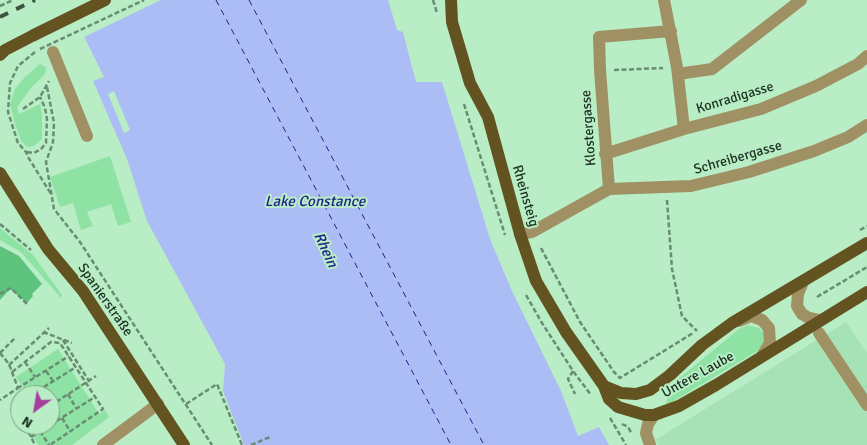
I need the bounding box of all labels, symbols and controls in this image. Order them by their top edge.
street label: Konradigasse [694,78,776,118]
street label: Klostergasse [578,89,600,167]
street label: Schreibergasse [692,137,784,179]
street label: Rheinsteig [508,163,542,229]
water label: Lake Constance [265,193,365,211]
water label: Rhein [309,229,341,271]
street label: Spanierstraße [74,260,136,340]
street label: Untere Laube [659,348,737,402]
north arrow [10,385,60,435]
text: N [19,413,36,432]

